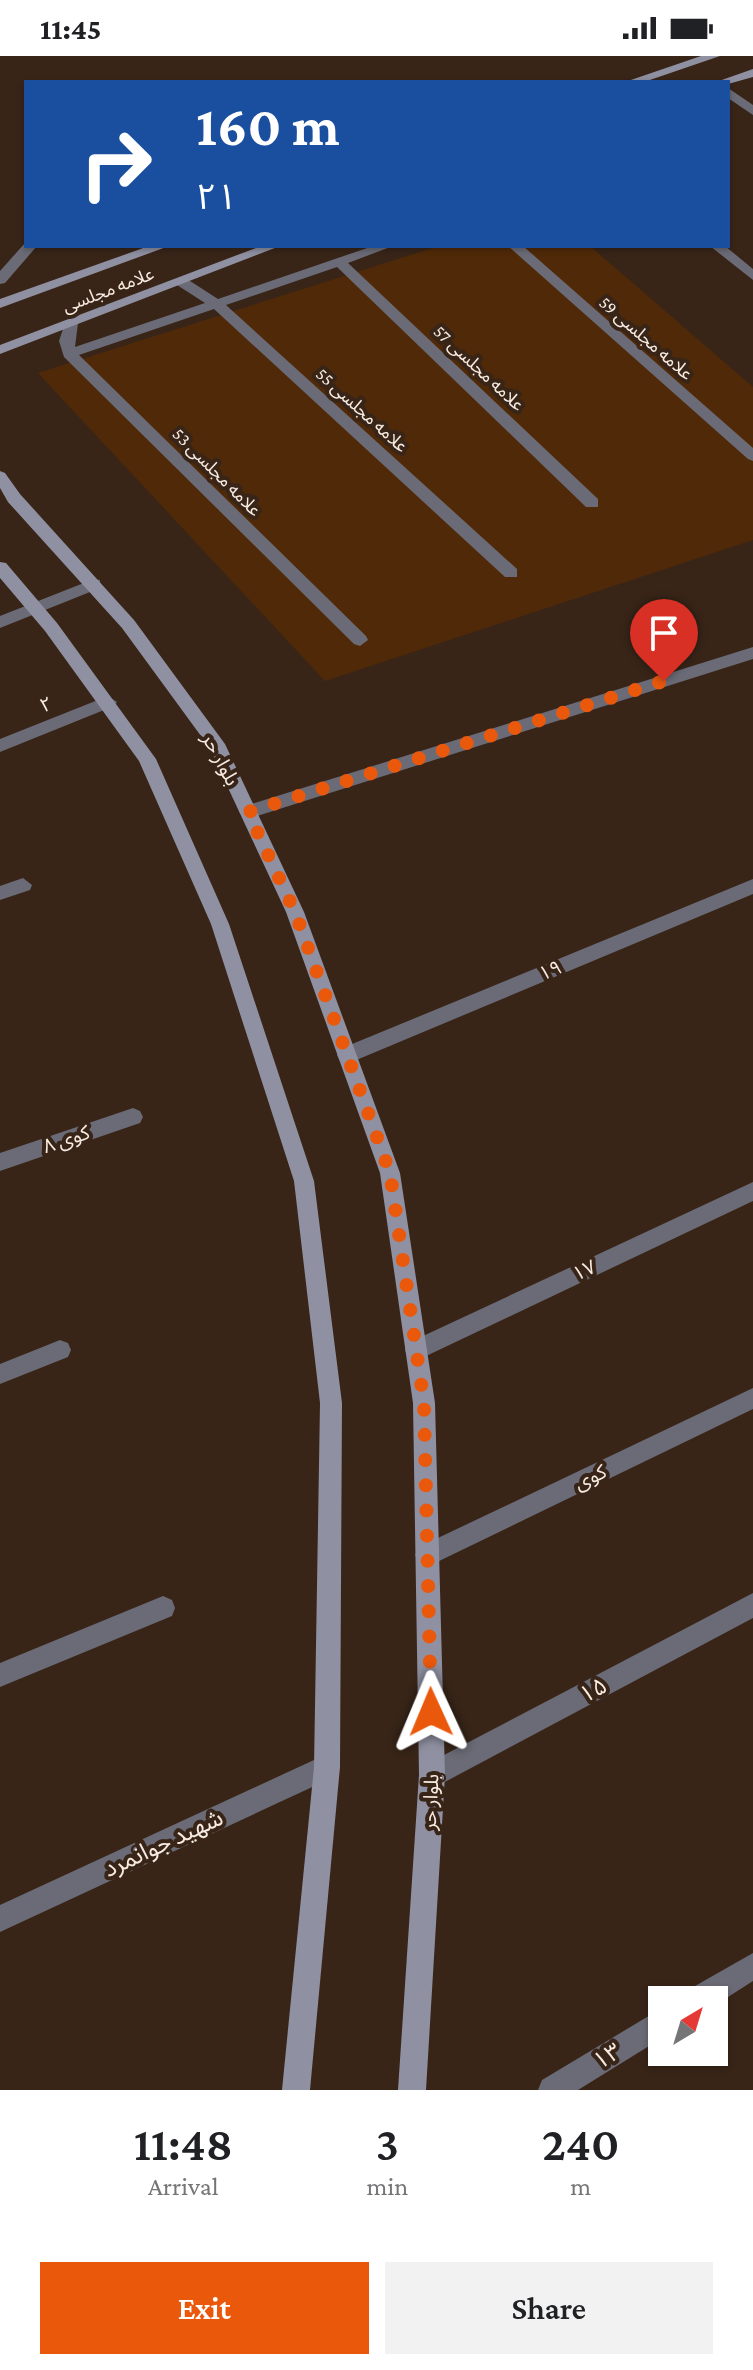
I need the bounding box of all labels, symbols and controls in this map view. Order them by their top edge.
text: 11:45 [40,12,102,45]
text: 160 m [196,95,340,157]
icon: right [64,112,168,216]
text: ۲۱ [196,177,237,217]
street label: علامه مجلسی [59,263,157,318]
street label: علامه مجلسی 59 [595,292,697,385]
street label: علامه مجلسی 57 [429,321,528,416]
street label: علامه مجلسی 55 [311,364,412,457]
street label: علامه مجلسی 53 [168,424,265,521]
pin [630,599,698,681]
icon: arrive [642,611,686,655]
street label: ۲ [37,692,55,716]
street label: بلوار حر [197,728,244,790]
street label: ۱۹ [535,955,565,985]
street label: کوی ۸ [40,1121,93,1158]
street label: ۱۷ [569,1255,600,1285]
street label: کوی [570,1460,611,1495]
position arrow [389,1670,473,1754]
street label: ۱۵ [574,1671,611,1708]
street label: بلوار حر [417,1773,443,1832]
street label: شهید جوانمرد [99,1803,227,1883]
north arrow [648,1986,728,2066]
map controls [648,1986,728,2066]
street label: ۱۳ [588,2037,626,2074]
text: 11:48 [134,2117,233,2170]
text: 3 [376,2117,399,2170]
text: 240 [542,2117,619,2170]
text: Arrival [148,2172,219,2201]
text: min [367,2172,408,2201]
text: m [570,2172,591,2201]
button: Exit [40,2262,369,2354]
button: Share [385,2262,713,2354]

